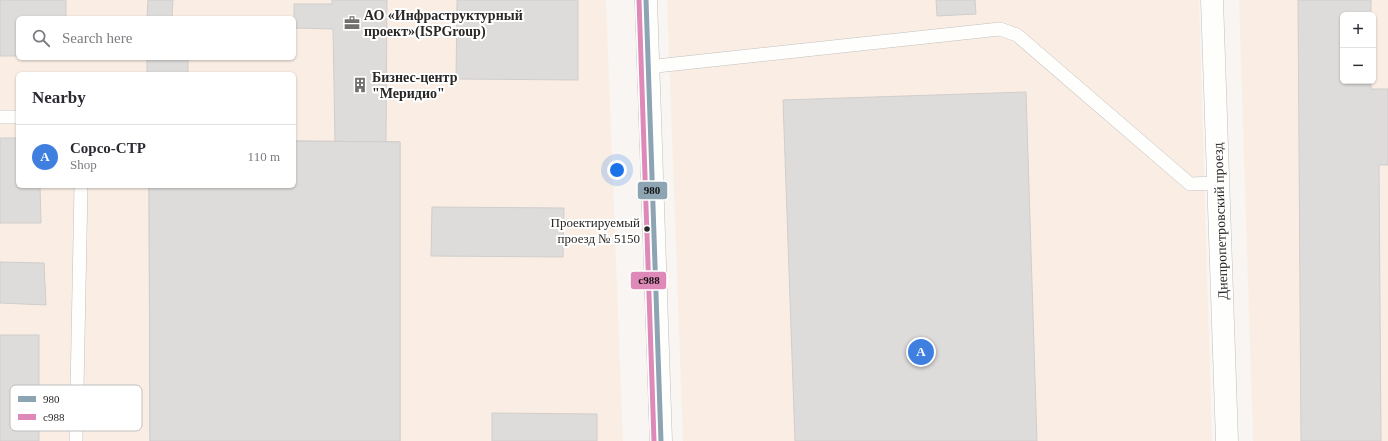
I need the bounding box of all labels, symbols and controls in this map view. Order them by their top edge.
place label: АО «Инфраструктурный проект»(ISPGroup) [364,8,523,40]
map controls [1340,12,1376,84]
button: + [1340,12,1376,48]
office icon: АО «Инфраструктурный проект»(ISPGroup) [343,14,361,32]
search box [16,16,296,60]
icon: search [30,27,52,49]
text: Search here [62,30,132,46]
button: − [1340,48,1376,84]
place label: Бизнес-центр "Меридио" [372,70,458,101]
building icon: Бизнес-центр "Меридио" [351,76,369,94]
text: Nearby [32,88,86,107]
text: Сорсо-СТР [70,140,146,156]
street label: Днепропетровский проезд [1210,142,1231,300]
text: A [40,149,50,164]
text: 110 m [248,149,280,164]
text: Shop [70,157,97,172]
your location [607,160,627,180]
line badge: 980 [637,181,668,200]
text: 980 [644,184,661,196]
place label: Проектируемый проезд № 5150 [551,215,640,246]
marker: Проектируемый проезд № 5150 [642,224,652,234]
line badge: с988 [630,271,667,290]
text: с988 [638,274,660,286]
pin: A [908,337,934,367]
legend [10,385,142,431]
text: 980 [43,393,60,405]
text: с988 [43,411,65,423]

